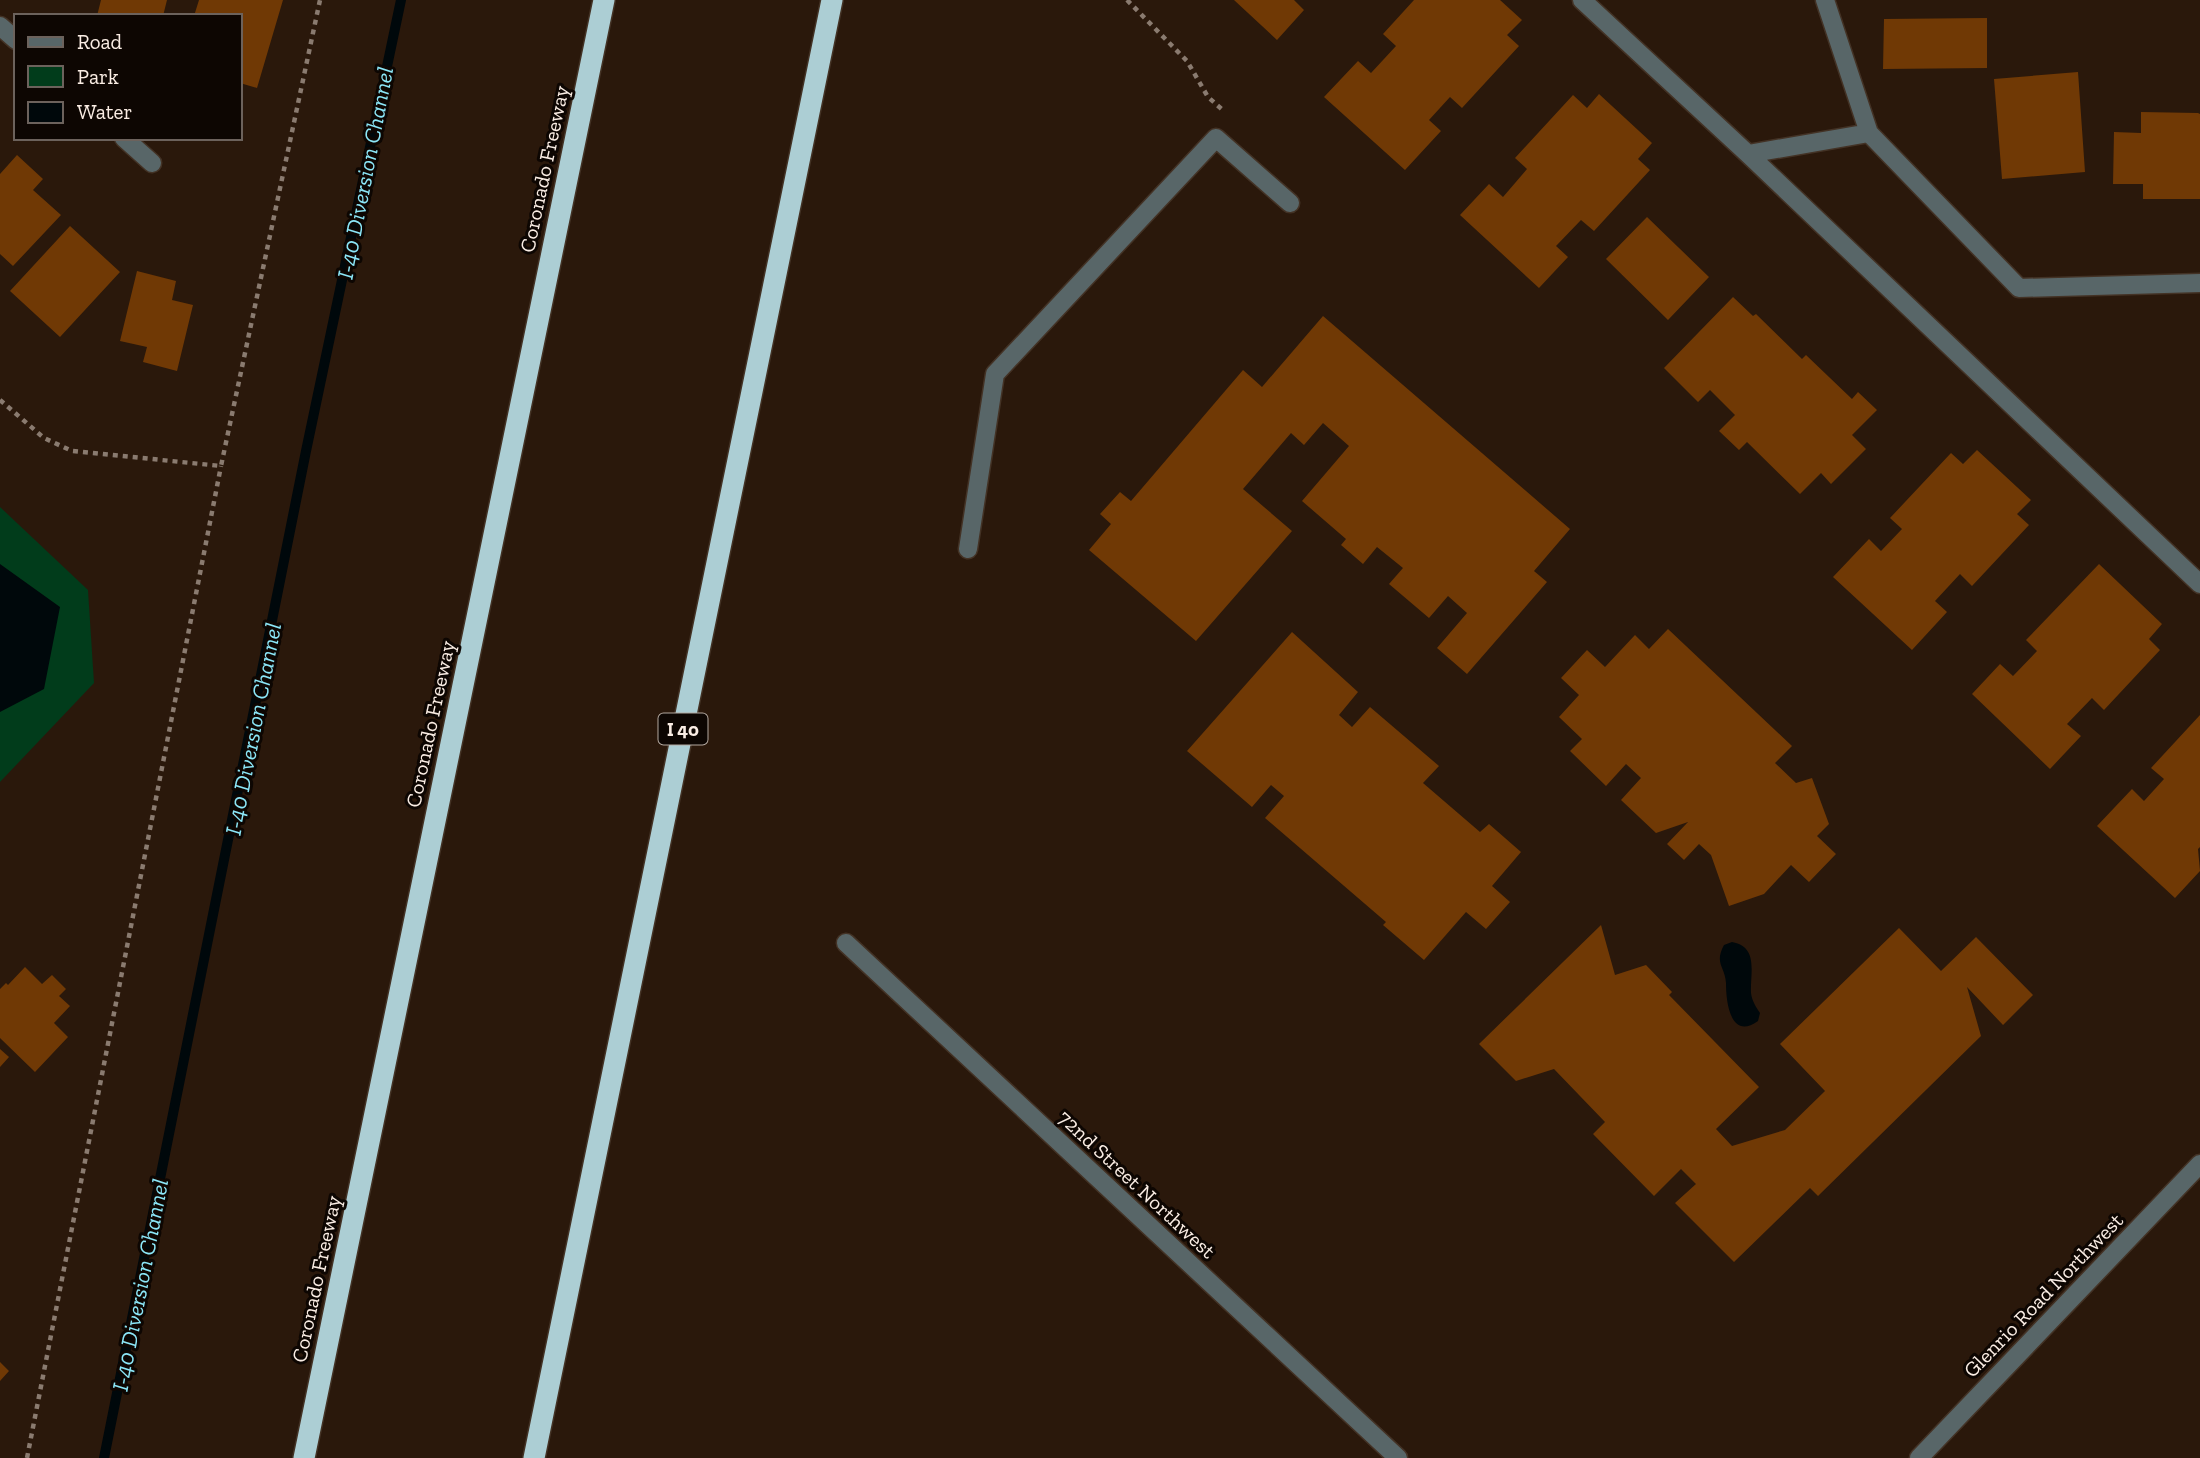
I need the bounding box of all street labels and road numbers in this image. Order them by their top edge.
street label: Coronado Freeway [514,83,574,255]
street label: Coronado Freeway [400,638,460,810]
road number: I 40 [658,714,708,744]
street label: 72nd Street Northwest [1053,1105,1221,1263]
street label: Coronado Freeway [286,1193,346,1365]
street label: Glenrio Road Northwest [1958,1208,2128,1382]

